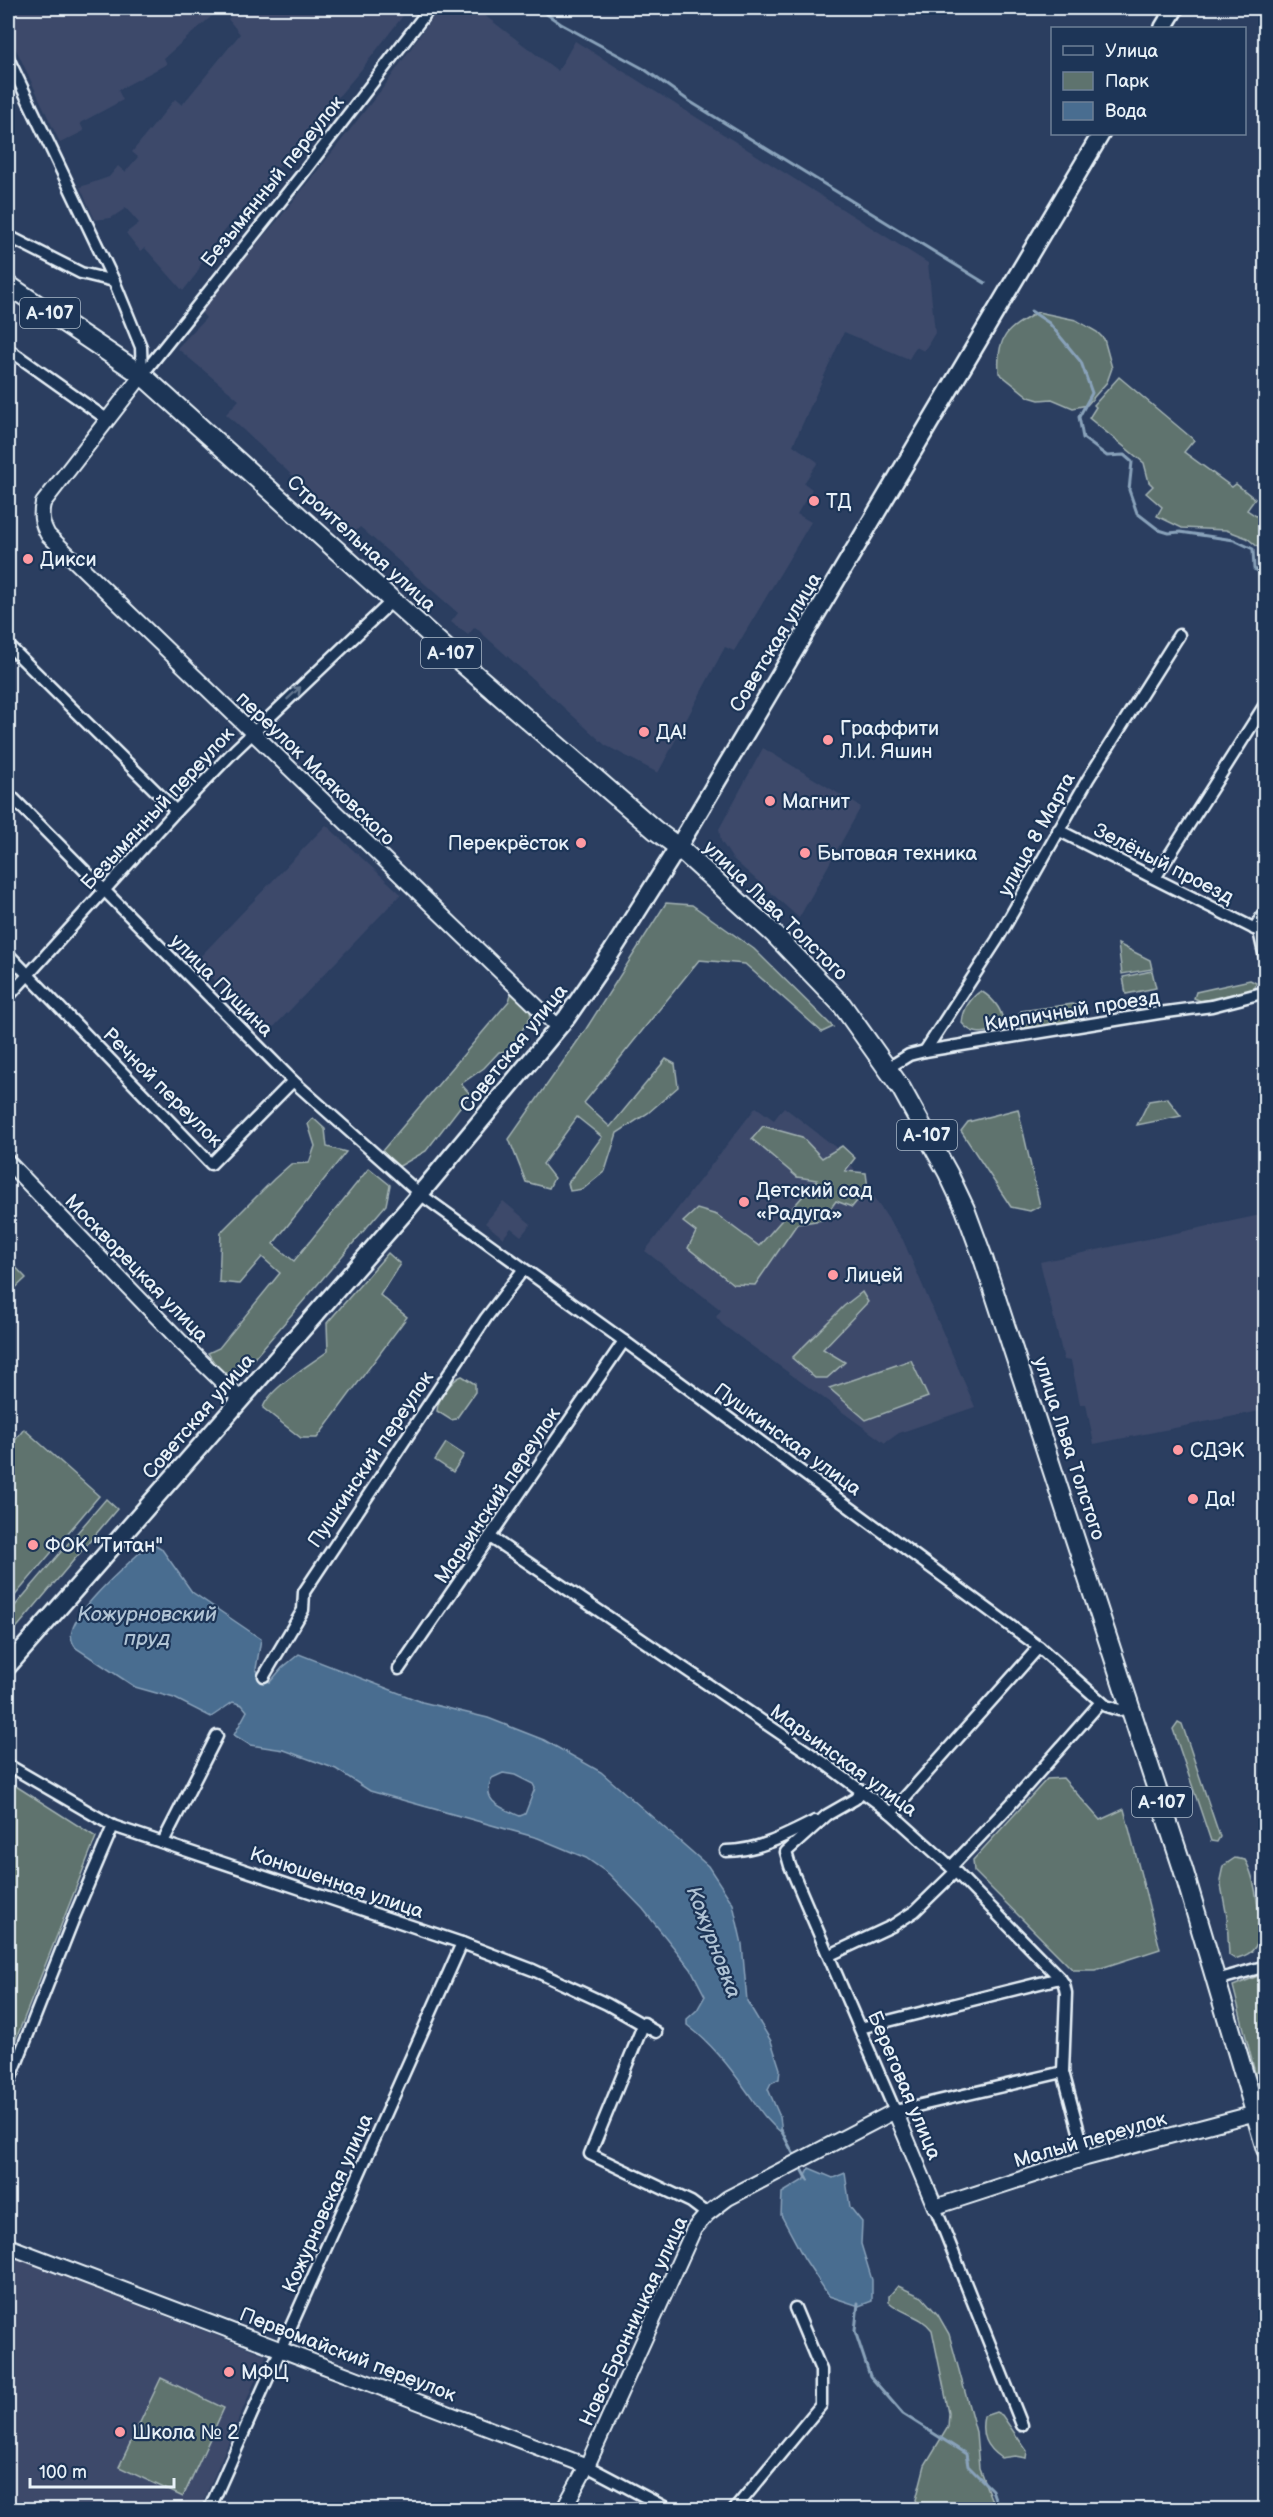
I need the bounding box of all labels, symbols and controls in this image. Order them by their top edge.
legend [1051,27,1246,135]
text: Улица [1105,41,1159,62]
text: Парк [1105,71,1149,92]
street label: Безымянный переулок [196,91,350,272]
text: Вода [1105,101,1147,122]
road number: А-107 [20,298,80,328]
street label: Строительная улица [282,470,441,617]
place label: ТД [826,490,852,514]
marker: ТД [807,494,821,508]
place label: Дикси [40,548,97,572]
marker: Дикси [21,552,35,566]
street label: Советская улица [725,568,827,717]
road number: А-107 [421,638,481,668]
one-way arrow [287,685,302,700]
street label: переулок Маяковского [231,687,400,851]
place label: Граффити Л.И. Яшин [839,717,939,764]
place label: ДА! [656,721,686,745]
street label: Безымянный переулок [76,722,240,895]
marker: ДА! [637,725,651,739]
marker: Граффити Л.И. Яшин [821,733,835,747]
street label: улица 8 Марта [993,768,1081,901]
place label: Магнит [782,790,851,814]
marker: Магнит [763,794,777,808]
street label: Зелёный проезд [1090,818,1238,910]
place label: Перекрёсток [448,832,569,856]
marker: Перекрёсток [574,836,588,850]
street label: улица Льва Толстого [698,836,852,986]
place label: Бытовая техника [817,842,978,866]
marker: Бытовая техника [798,846,812,860]
street label: улица Пущина [165,929,278,1042]
street label: Советская улица [455,979,573,1118]
street label: Кирпичный проезд [983,985,1162,1037]
street label: Речной переулок [97,1023,227,1153]
road number: А-107 [897,1120,957,1150]
place label: Детский сад «Радуга» [756,1179,872,1226]
street label: Москворецкая улица [59,1190,213,1348]
marker: Детский сад «Радуга» [737,1195,751,1209]
place label: Лицей [844,1264,903,1288]
marker: Лицей [826,1268,840,1282]
street label: Советская улица [138,1349,260,1484]
street label: улица Льва Толстого [1028,1354,1110,1543]
street label: Пушкинский переулок [303,1366,439,1552]
street label: Пушкинская улица [709,1378,866,1501]
street label: Марьинский переулок [430,1403,566,1588]
place label: СДЭК [1190,1439,1244,1463]
marker: СДЭК [1171,1443,1185,1457]
place label: Да! [1205,1488,1235,1512]
marker: Да! [1186,1492,1200,1506]
place label: ФОК "Титан" [45,1534,163,1558]
marker: ФОК "Титан" [26,1538,40,1552]
water label: Кожурновский пруд [77,1602,217,1651]
street label: Марьинская улица [765,1699,922,1822]
road number: А-107 [1132,1787,1192,1817]
street label: Конюшенная улица [247,1842,427,1924]
water label: Кожурновка [681,1883,746,2002]
street label: Береговая улица [862,2007,946,2164]
street label: Малый переулок [1011,2107,1170,2173]
street label: Кожурновская улица [278,2110,378,2297]
street label: Ново-Бронницкая улица [575,2213,693,2430]
street label: Первомайский переулок [236,2303,460,2407]
place label: МФЦ [241,2361,289,2385]
marker: МФЦ [222,2365,236,2379]
place label: Школа № 2 [132,2421,239,2445]
marker: Школа № 2 [113,2425,127,2439]
scale bar [30,2451,174,2489]
text: 100 m [39,2462,87,2483]

